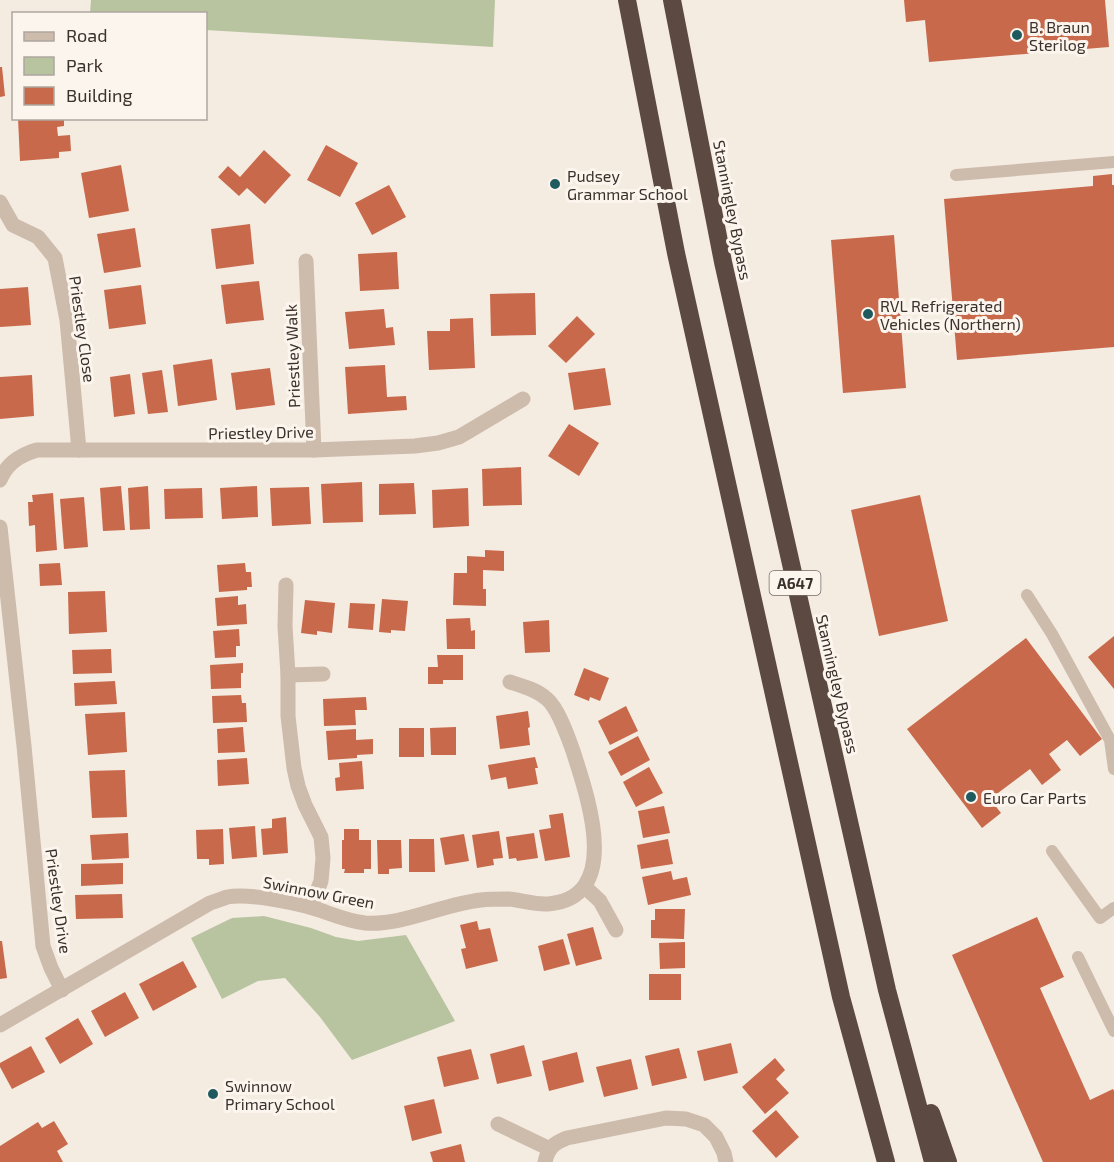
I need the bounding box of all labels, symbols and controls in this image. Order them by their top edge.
legend [12,12,207,120]
place label: B. Braun Sterilog [1029,17,1090,54]
text: Road [66,24,107,46]
marker: B. Braun Sterilog [1010,28,1024,42]
text: Park [66,54,103,76]
text: Building [66,84,133,106]
street label: Stanningley Bypass [710,138,756,282]
place label: Pudsey Grammar School [567,166,688,203]
marker: Pudsey Grammar School [548,177,562,191]
street label: Priestley Close [66,275,100,383]
place label: RVL Refrigerated Vehicles (Northern) [880,296,1021,333]
street label: Priestley Walk [281,304,303,408]
marker: RVL Refrigerated Vehicles (Northern) [861,307,875,321]
street label: Priestley Drive [208,422,314,442]
road number: A647 [770,571,820,595]
street label: Stanningley Bypass [813,613,863,755]
place label: Euro Car Parts [983,788,1086,807]
marker: Euro Car Parts [964,790,978,804]
street label: Priestley Drive [42,847,76,955]
street label: Swinnow Green [262,872,376,912]
place label: Swinnow Primary School [225,1076,335,1113]
marker: Swinnow Primary School [206,1087,220,1101]

